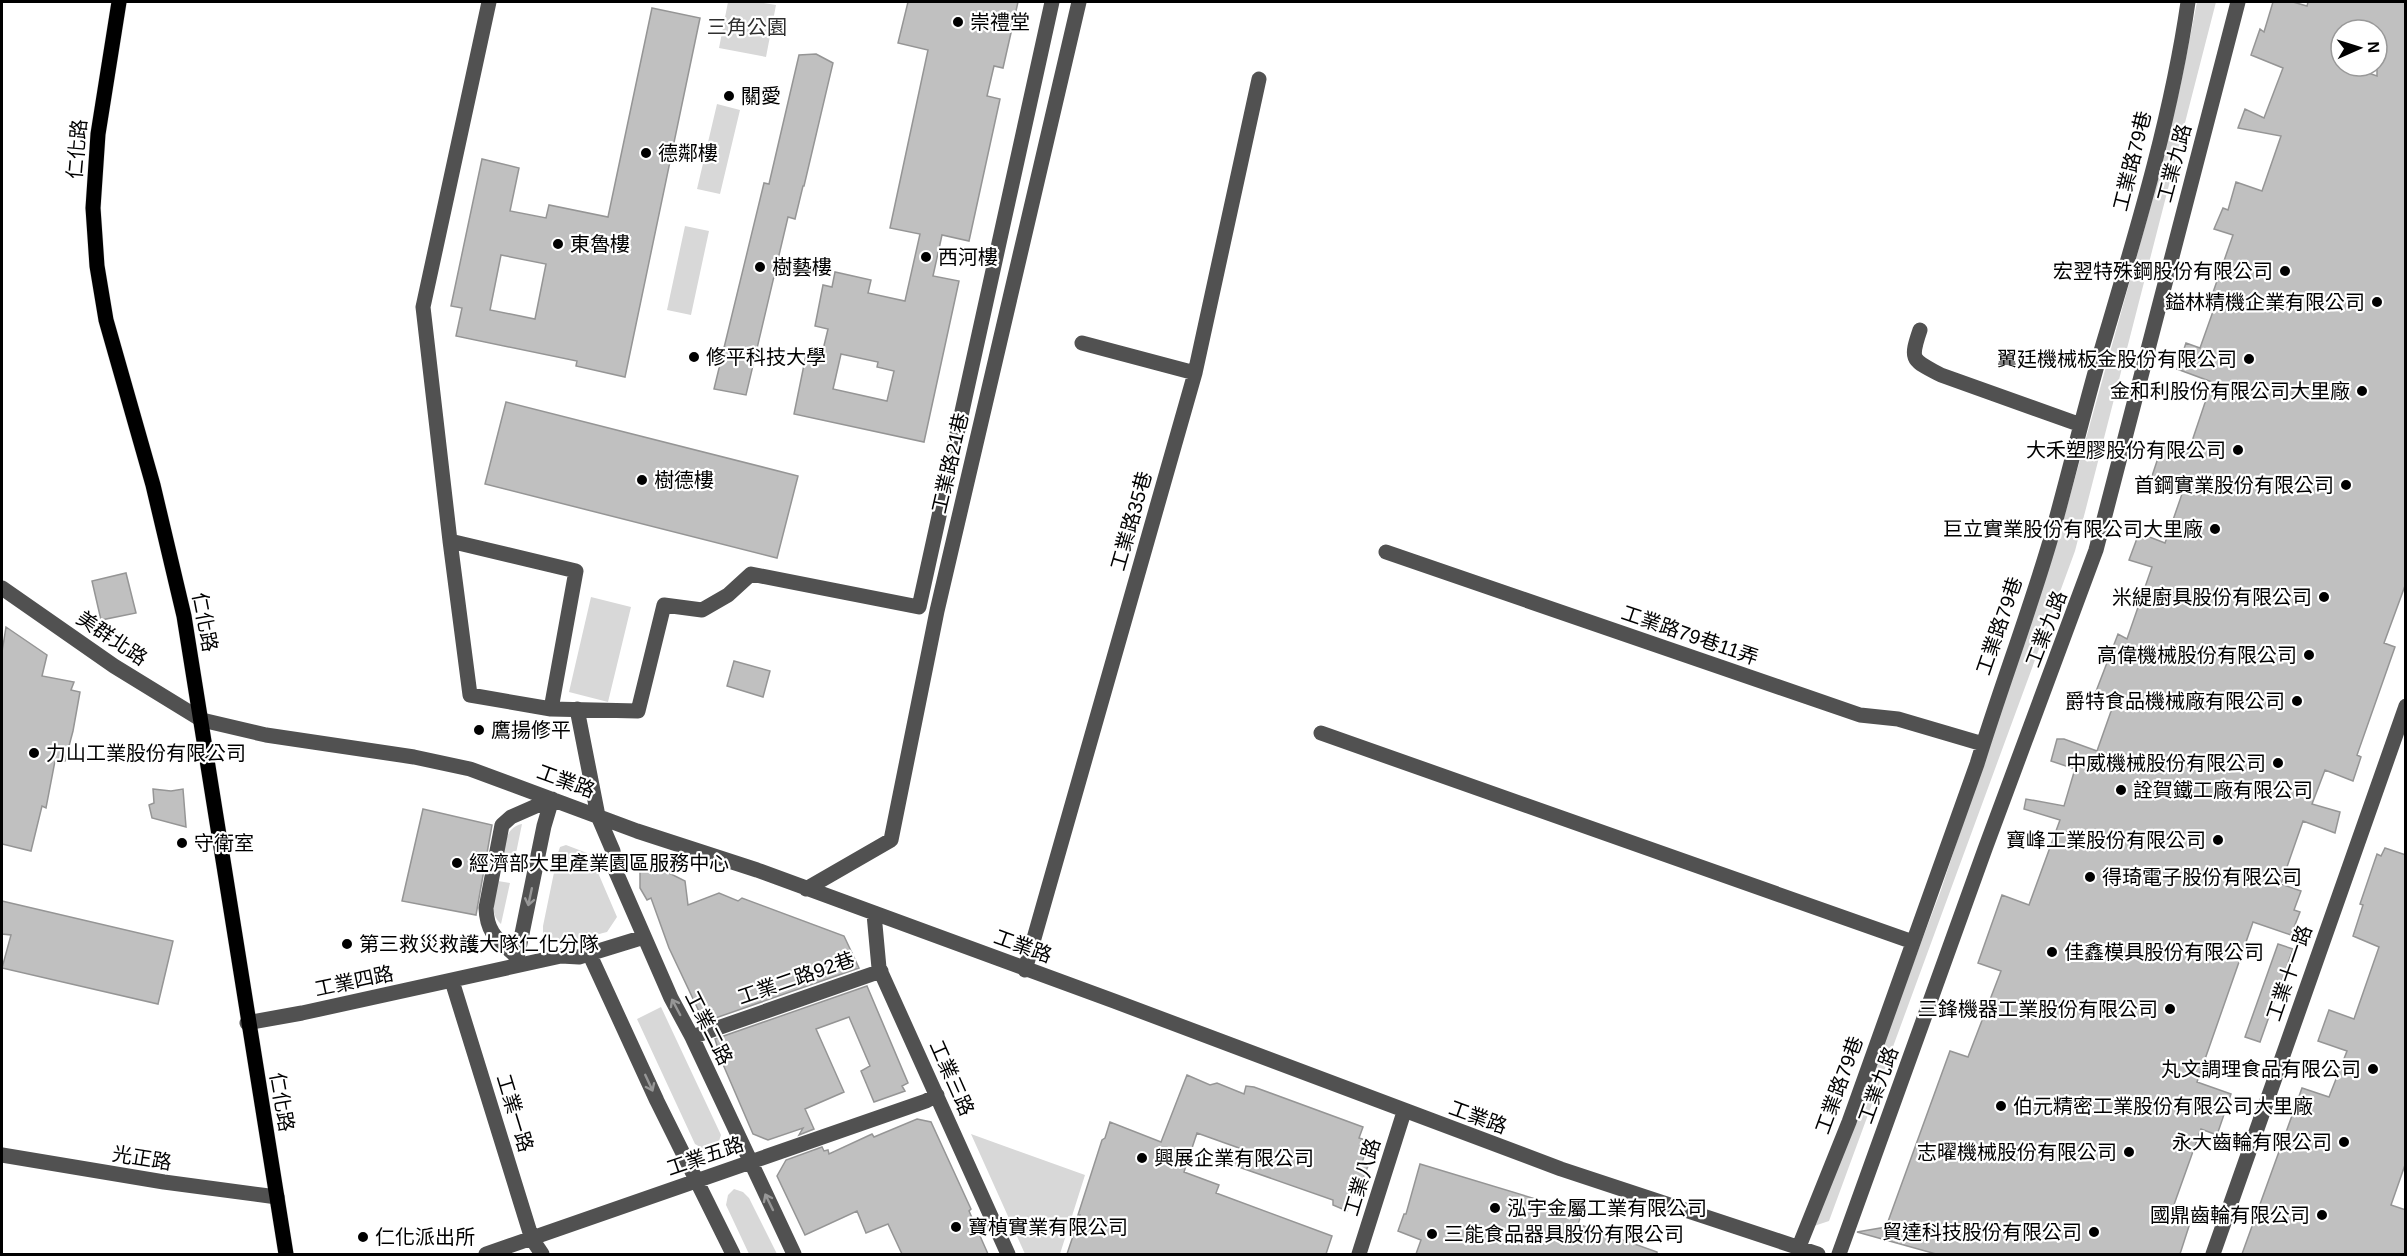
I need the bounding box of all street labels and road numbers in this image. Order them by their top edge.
street label: 工業路79巷 [2109,109,2155,213]
street label: 仁化路 [63,118,91,180]
street label: 工業九路 [2153,122,2195,204]
street label: 工業路21巷 [928,411,972,515]
street label: 工業路35巷 [1106,469,1156,573]
street label: 工業路79巷 [1972,574,2026,678]
street label: 工業九路 [2021,588,2071,670]
street label: 仁化路 [188,590,222,654]
street label: 工業路79巷11弄 [1619,601,1761,669]
street label: 美群北路 [73,607,151,669]
street label: 工業路 [534,760,598,802]
street label: 工業十一路 [2262,922,2316,1024]
street label: 工業路 [991,925,1055,967]
street label: 工業二路92巷 [735,948,857,1008]
street label: 工業四路 [313,962,395,1000]
street label: 工業二路 [681,987,737,1069]
street label: 工業路79巷 [1811,1033,1867,1137]
street label: 工業三路 [926,1037,978,1119]
street label: 工業九路 [1854,1044,1902,1126]
street label: 仁化路 [266,1071,298,1133]
street label: 工業一路 [493,1072,537,1154]
street label: 工業路 [1446,1096,1510,1138]
street label: 工業五路 [664,1133,746,1179]
street label: 工業八路 [1340,1136,1384,1218]
street label: 光正路 [111,1142,173,1174]

